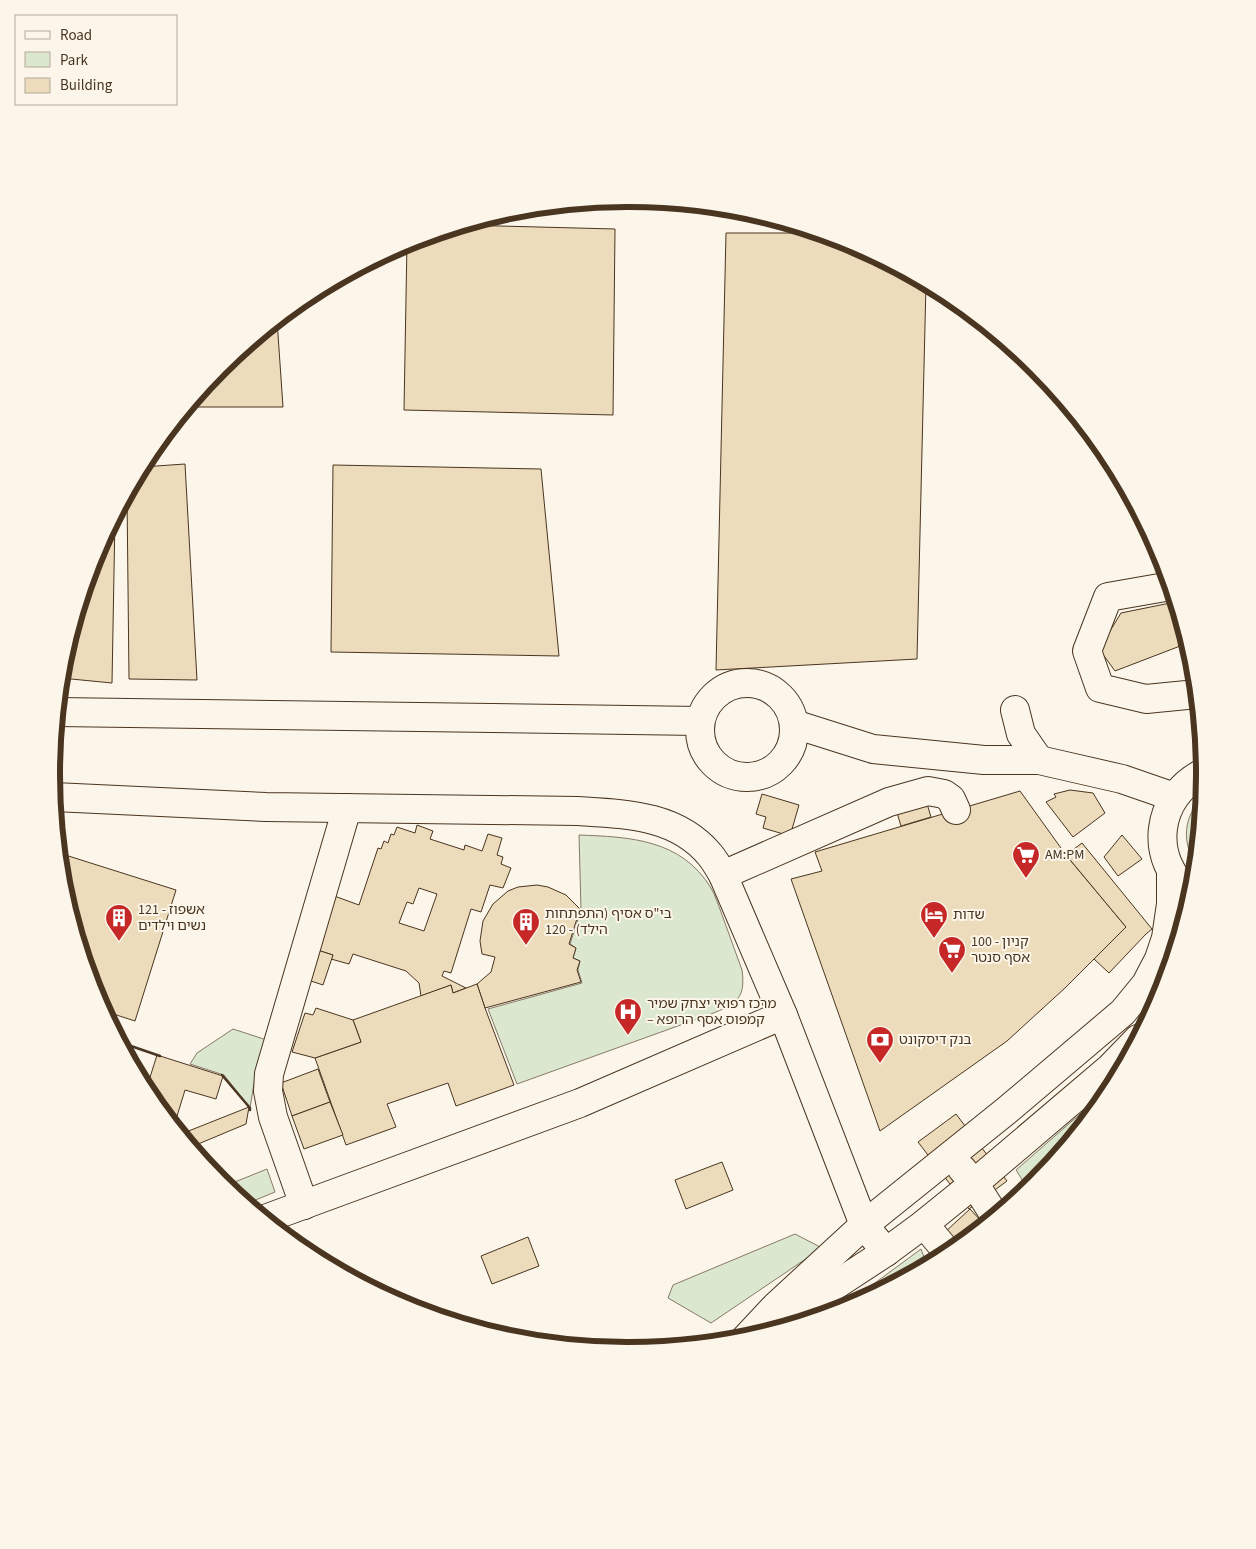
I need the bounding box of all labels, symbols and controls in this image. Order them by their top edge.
legend [15,15,178,105]
text: Road [60,25,92,46]
text: Park [60,50,89,71]
text: Building [60,75,113,96]
supermarket icon: AM:PM [1011,840,1041,879]
place label: AM:PM [1045,845,1084,865]
place label: 121 - אשפוז נשים וילדים [138,900,206,936]
hotel icon: שדות [919,900,949,939]
building icon: 121 - אשפוז נשים וילדים [104,903,134,942]
place label: בי"ס אסיף (התפתחות הילד) - 120 [545,904,672,940]
place label: שדות [953,905,985,925]
building icon: בי"ס אסיף (התפתחות הילד) - 120 [511,907,541,946]
place label: 100 - קניון אסף סנטר [971,932,1030,968]
supermarket icon: 100 - קניון אסף סנטר [937,935,967,974]
place label: מרכז רפואי יצחק שמיר – קמפוס אסף הרופא [647,994,777,1030]
hospital icon: מרכז רפואי יצחק שמיר – קמפוס אסף הרופא [613,997,643,1036]
bank icon: בנק דיסקונט [865,1025,895,1064]
place label: בנק דיסקונט [899,1030,971,1050]

